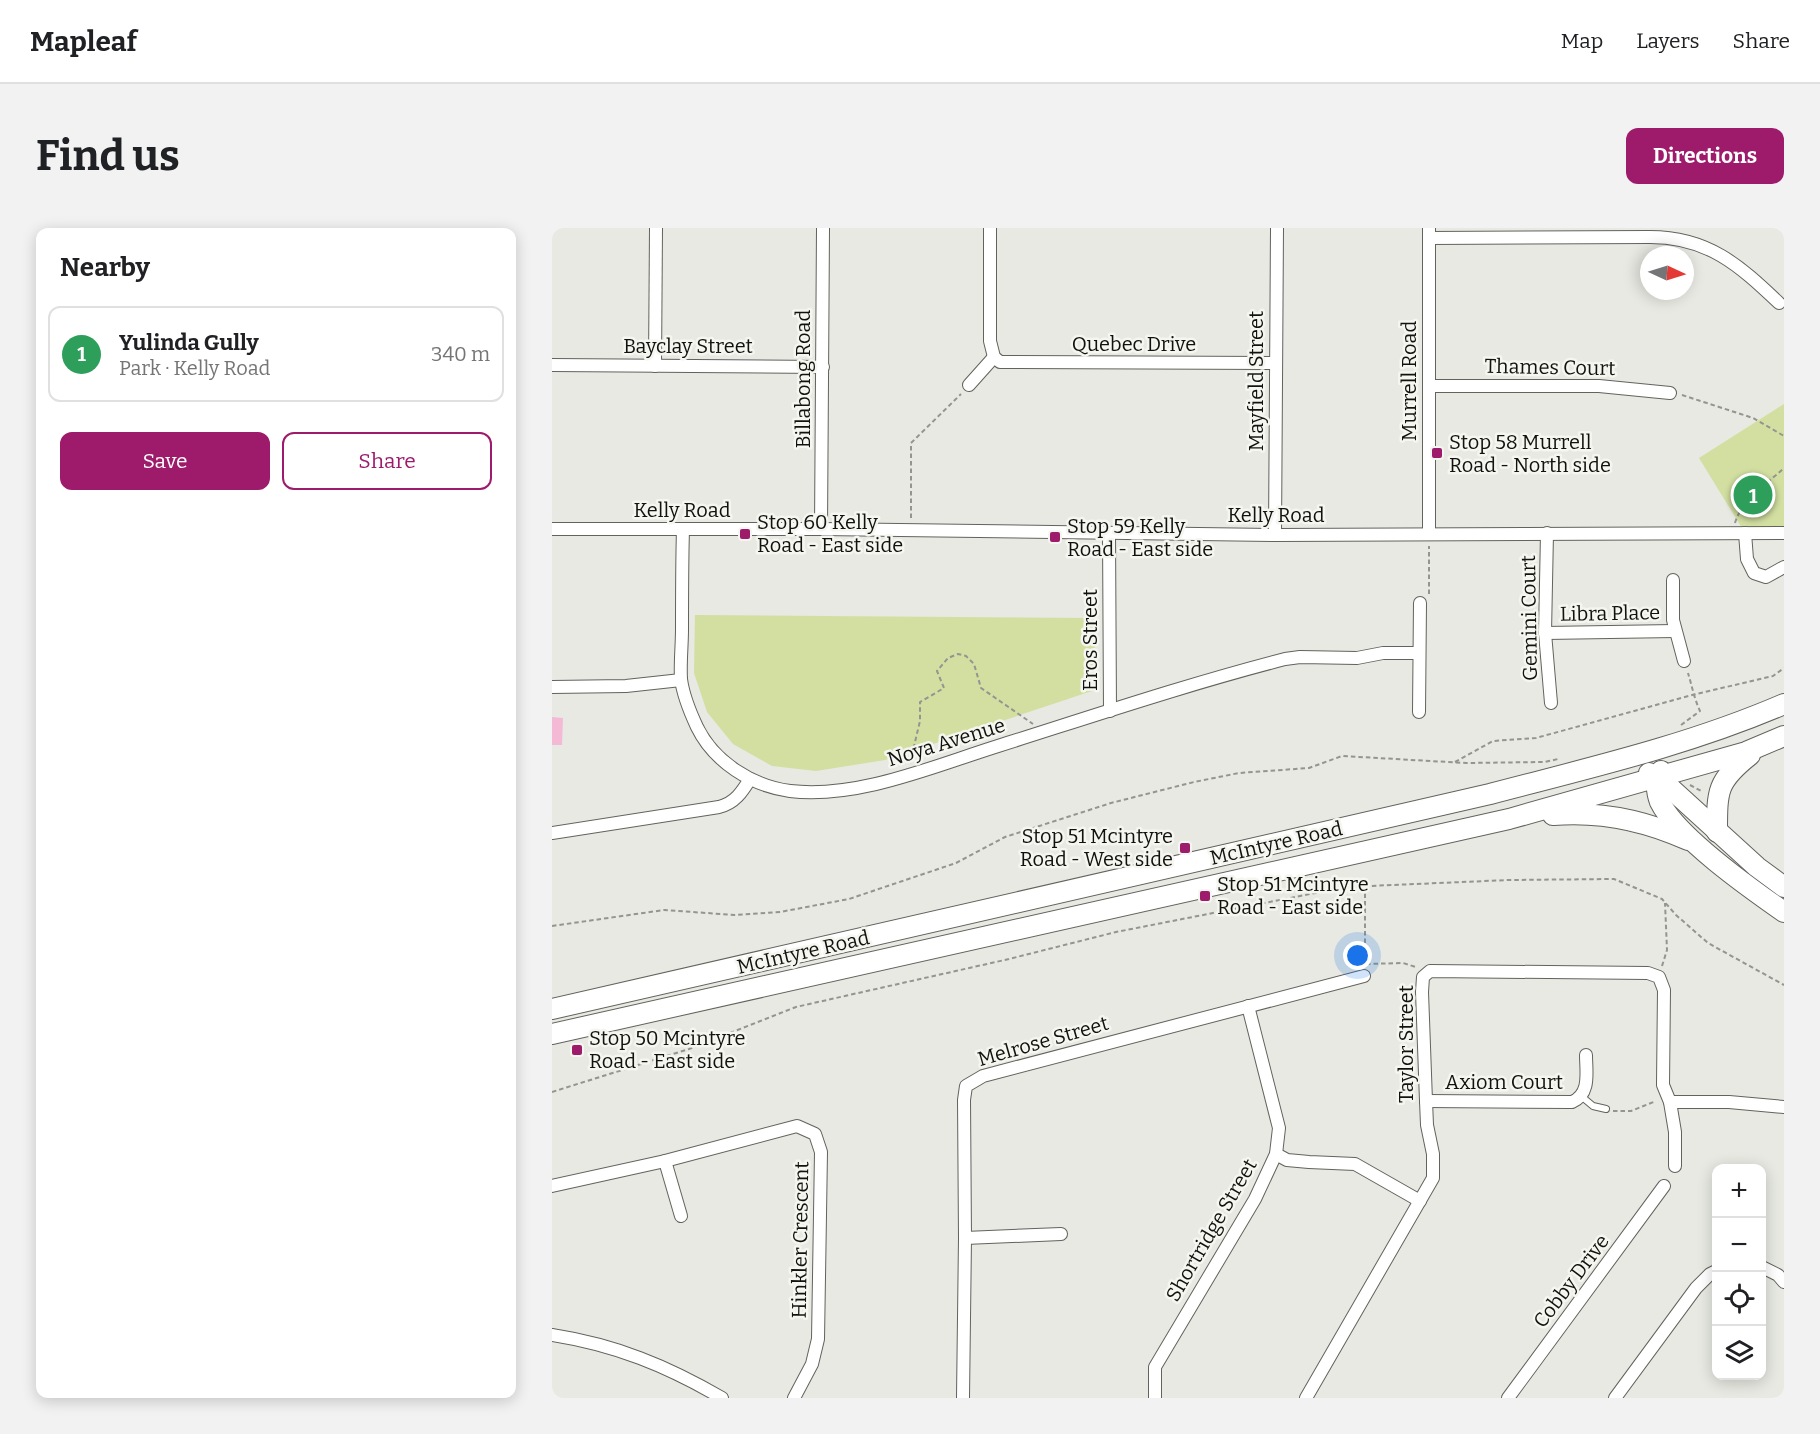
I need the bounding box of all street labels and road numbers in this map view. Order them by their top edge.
street label: Billabong Road [791,310,815,448]
street label: Mayfield Street [1244,311,1268,451]
street label: Murrell Road [1397,321,1421,441]
street label: Quebec Drive [1072,332,1196,356]
street label: Bayclay Street [623,334,753,358]
street label: Thames Court [1484,354,1616,380]
street label: Kelly Road [633,498,731,522]
street label: Kelly Road [1227,503,1325,527]
street label: Gemini Court [1516,555,1542,681]
street label: Eros Street [1078,589,1102,691]
street label: Libra Place [1560,600,1660,626]
street label: Noya Avenue [884,713,1008,771]
street label: McIntyre Road [1207,816,1345,870]
street label: McIntyre Road [734,925,872,979]
street label: Taylor Street [1394,985,1418,1103]
street label: Melrose Street [975,1011,1111,1071]
street label: Axiom Court [1445,1070,1563,1094]
street label: Shortridge Street [1160,1154,1262,1306]
street label: Hinkler Crescent [787,1161,813,1319]
street label: Cobby Drive [1528,1230,1614,1332]

